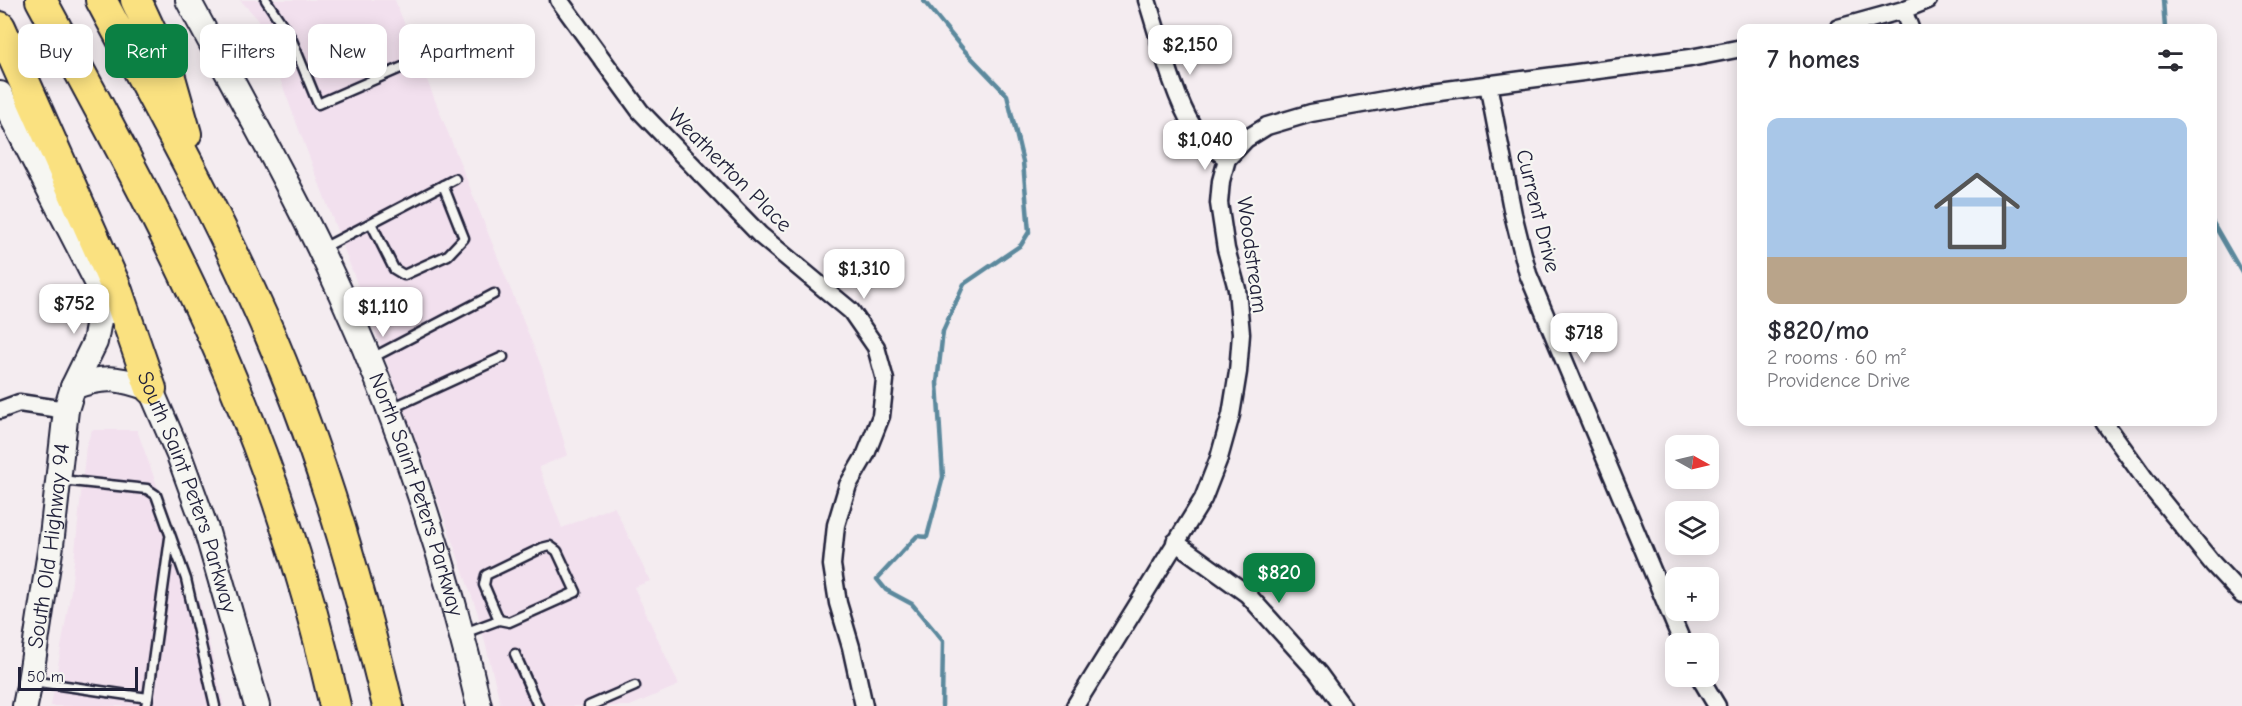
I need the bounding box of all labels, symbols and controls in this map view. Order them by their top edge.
chip: Buy [18,24,93,78]
chip: Rent [105,24,188,78]
chip: Filters [200,24,296,78]
chip: New [308,24,387,78]
chip: Apartment [399,24,535,78]
pin: $2,150 [1141,25,1239,76]
text: $2,150 [1162,33,1218,56]
icon: filters [2154,44,2187,77]
text: 7 homes [1767,45,1860,75]
street label: Weatherton Place [663,103,797,237]
pin: $1,040 [1156,120,1254,171]
text: $1,040 [1177,128,1233,151]
street label: Current Drive [1510,147,1566,275]
icon: home [1923,157,2031,265]
street label: Woodstream [1231,195,1273,315]
pin: $1,310 [815,249,913,300]
text: $1,310 [838,257,890,280]
pin: $752 [38,284,110,335]
pin: $1,110 [334,287,432,338]
text: $752 [53,292,95,315]
text: $1,110 [358,295,408,318]
pin: $718 [1548,313,1620,364]
text: $820/mo [1767,316,1869,346]
text: $718 [1564,321,1604,344]
text: 2 rooms · 60 m² [1767,346,1906,369]
street label: South Saint Peters Parkway [131,367,243,616]
street label: North Saint Peters Parkway [363,369,469,619]
text: Providence Drive [1767,369,1910,392]
north arrow [1665,435,1719,489]
map controls [1665,435,1719,687]
street label: South Old Highway 94 [22,442,75,650]
button: layers [1665,501,1719,555]
pin: $820 [1243,553,1315,604]
text: $820 [1257,561,1301,584]
button: + [1665,567,1719,621]
button: − [1665,633,1719,687]
scale bar [18,664,138,692]
text: 50 m [27,668,64,686]

